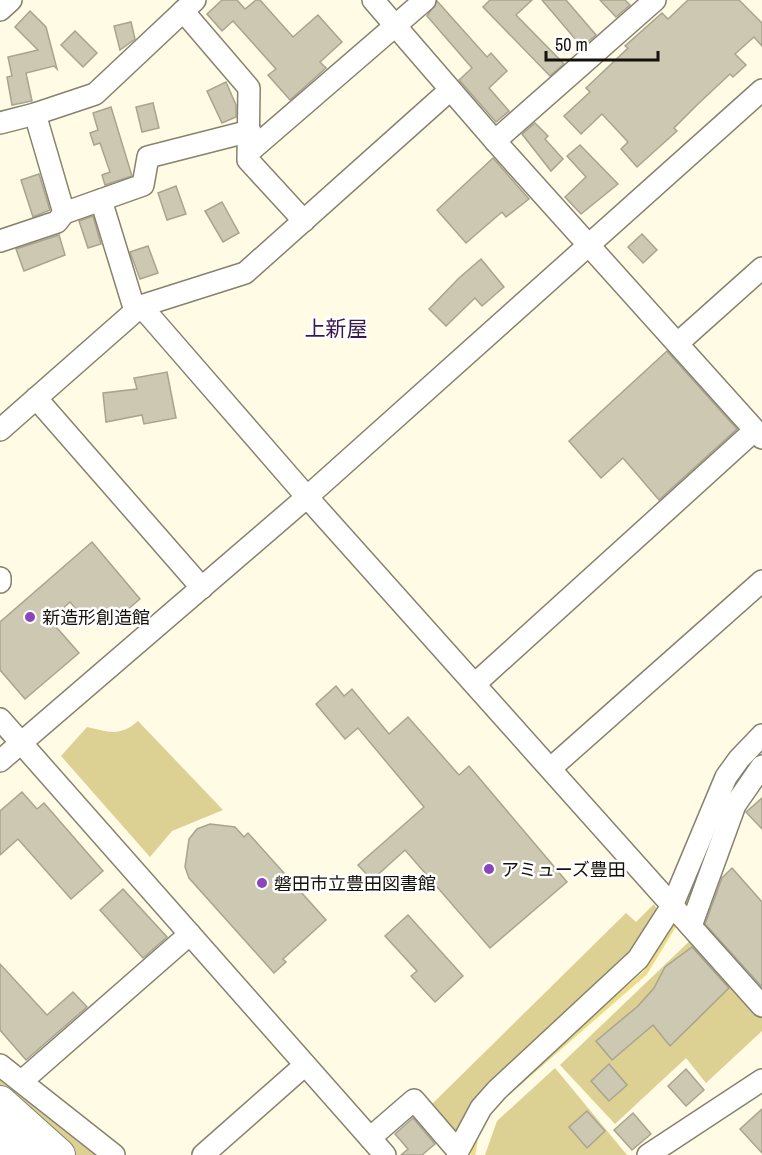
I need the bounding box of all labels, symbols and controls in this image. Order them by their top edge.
scale bar [546,24,658,62]
text: 50 m [555,32,588,57]
district label: 上新屋 [305,314,368,343]
place label: 新造形創造館 [42,605,150,630]
marker: 新造形創造館 [23,610,37,624]
place label: アミューズ豊田 [501,857,626,882]
marker: アミューズ豊田 [482,862,496,876]
place label: 磐田市立豊田図書館 [274,871,436,896]
marker: 磐田市立豊田図書館 [255,876,269,890]

